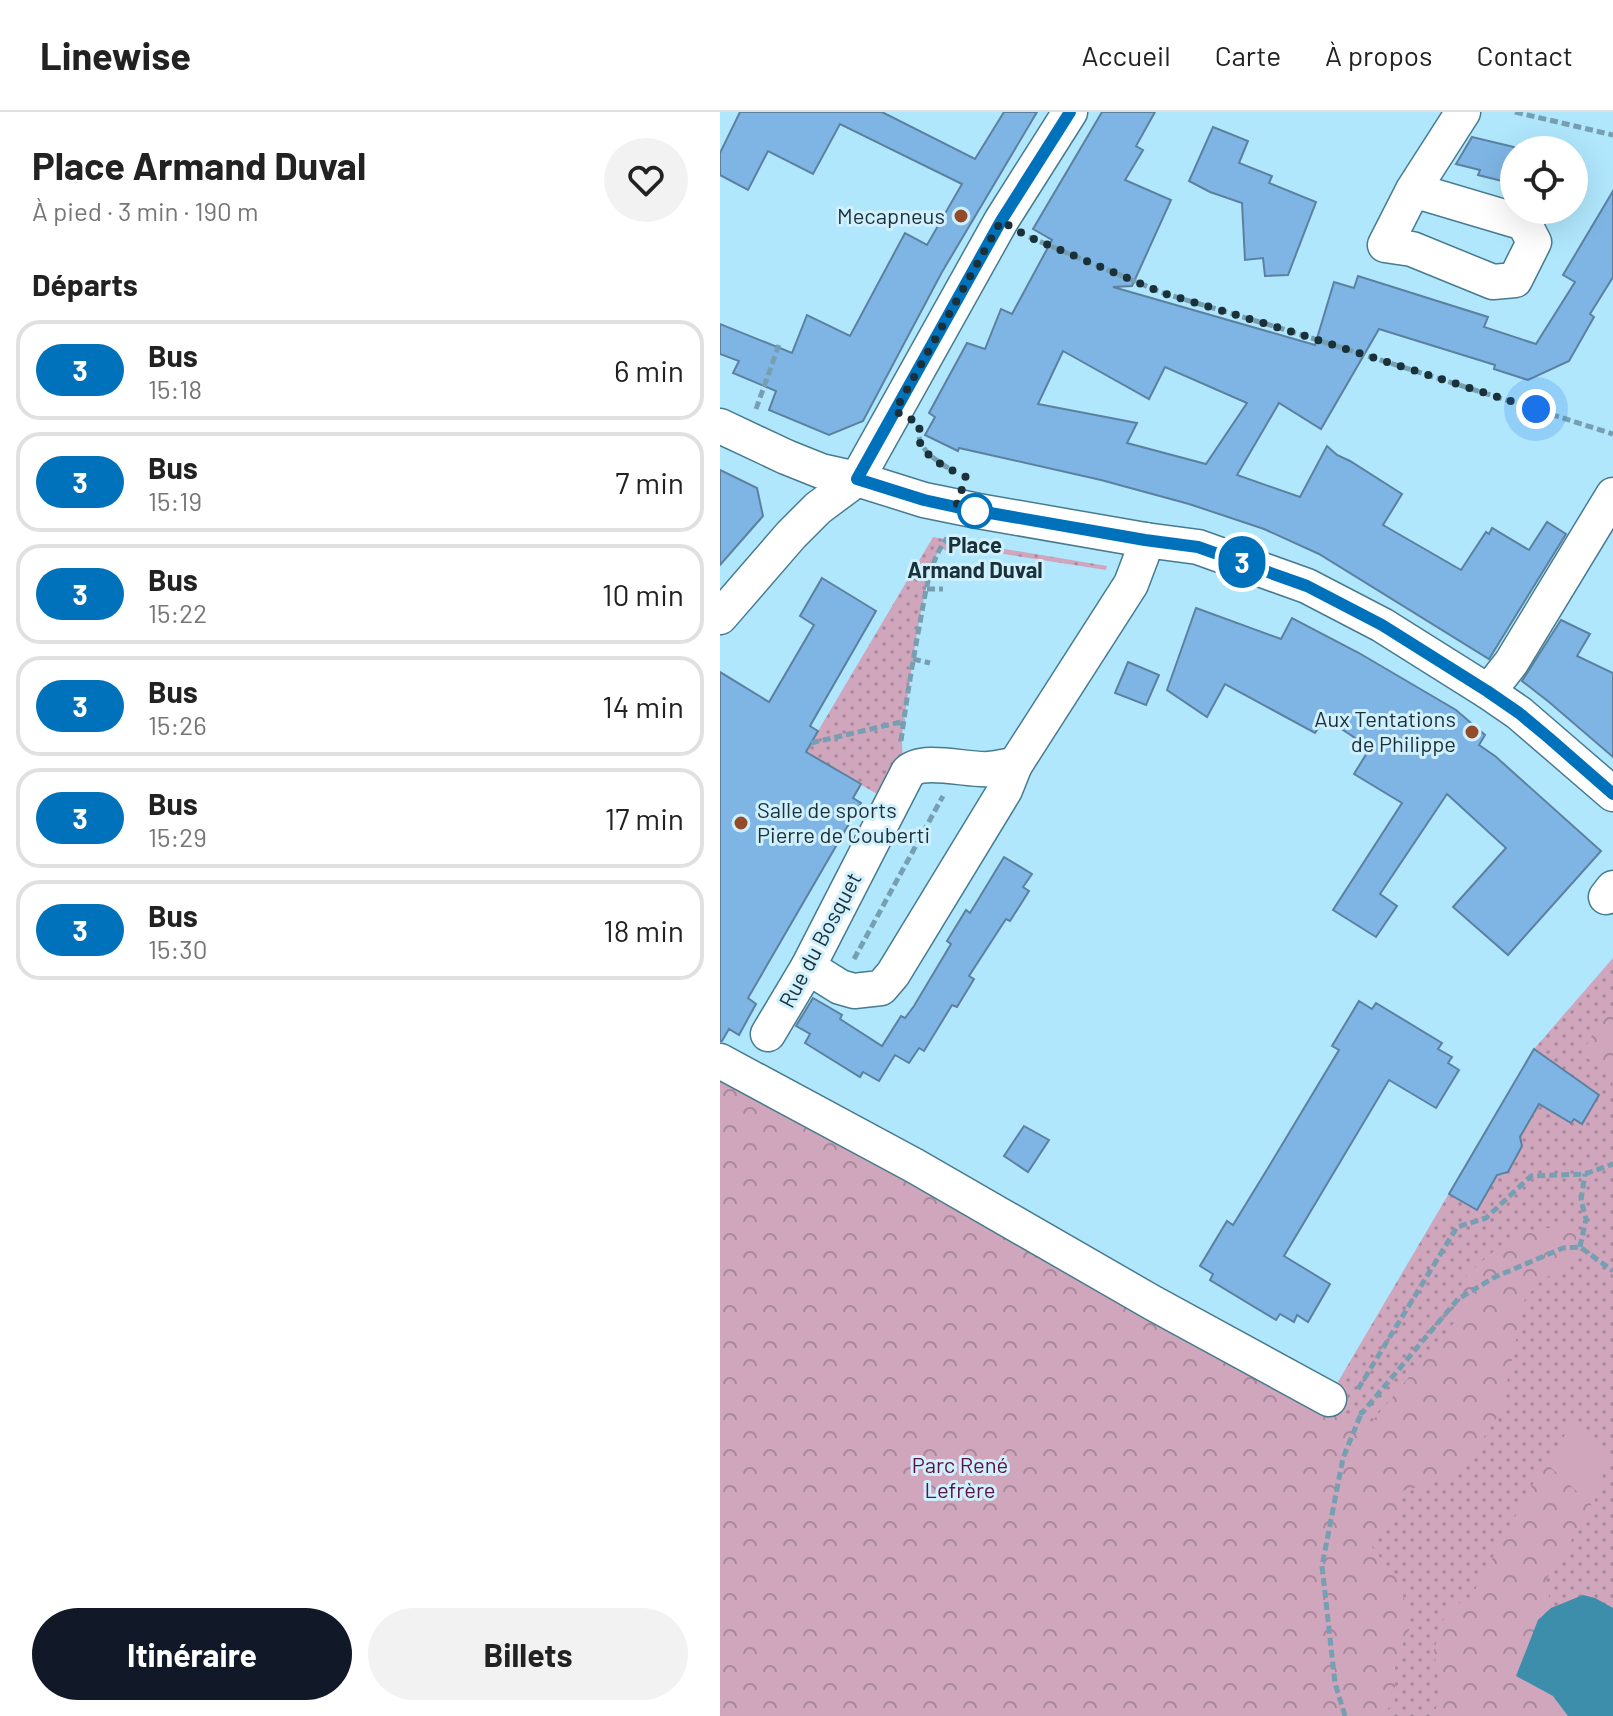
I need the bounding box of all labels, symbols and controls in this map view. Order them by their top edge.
text: Linewise [40,32,191,78]
text: Accueil [1081,38,1171,72]
text: Carte [1215,38,1281,72]
text: À propos [1325,38,1432,72]
text: Contact [1476,38,1573,72]
map controls [1500,136,1588,224]
button: locate [1500,136,1588,224]
button: heart [604,138,688,222]
text: Place Armand Duval [32,142,366,188]
text: À pied · 3 min · 190 m [32,195,259,226]
place label: Mecapneus [837,202,945,228]
marker: Mecapneus [952,207,970,225]
text: Départs [32,266,138,302]
text: Bus [148,337,198,373]
text: 6 min [614,352,684,388]
text: 3 [72,353,88,387]
text: 15:18 [148,373,202,404]
your location [1516,389,1556,429]
text: Bus [148,449,198,485]
text: 7 min [615,464,684,500]
text: 3 [72,465,88,499]
text: 15:19 [148,485,202,516]
marker: Place Armand Duval [958,494,992,528]
place label: Place Armand Duval [907,531,1043,582]
line badge: 3 [1216,536,1268,588]
text: 3 [1234,545,1250,579]
text: Bus [148,561,198,597]
text: 10 min [602,576,684,612]
text: 3 [72,577,88,611]
text: 15:22 [148,597,207,628]
text: Bus [148,673,198,709]
text: 14 min [602,688,684,724]
text: 3 [72,689,88,723]
place label: Aux Tentations de Philippe [1314,705,1456,756]
text: 15:26 [148,709,207,740]
marker: Aux Tentations de Philippe [1463,723,1481,741]
text: Bus [148,785,198,821]
place label: Salle de sports Pierre de Couberti [757,796,930,847]
text: 17 min [605,800,684,836]
text: 3 [72,801,88,835]
marker: Salle de sports Pierre de Couberti [732,814,750,832]
text: 15:29 [148,821,207,852]
street label: Rue du Bosquet [773,867,866,1012]
text: Bus [148,897,198,933]
text: 18 min [603,912,684,948]
text: 3 [72,913,88,947]
text: 15:30 [148,933,207,964]
park label: Parc René Lefrère [912,1451,1008,1502]
button: Itinéraire [32,1608,352,1700]
button: Billets [368,1608,688,1700]

